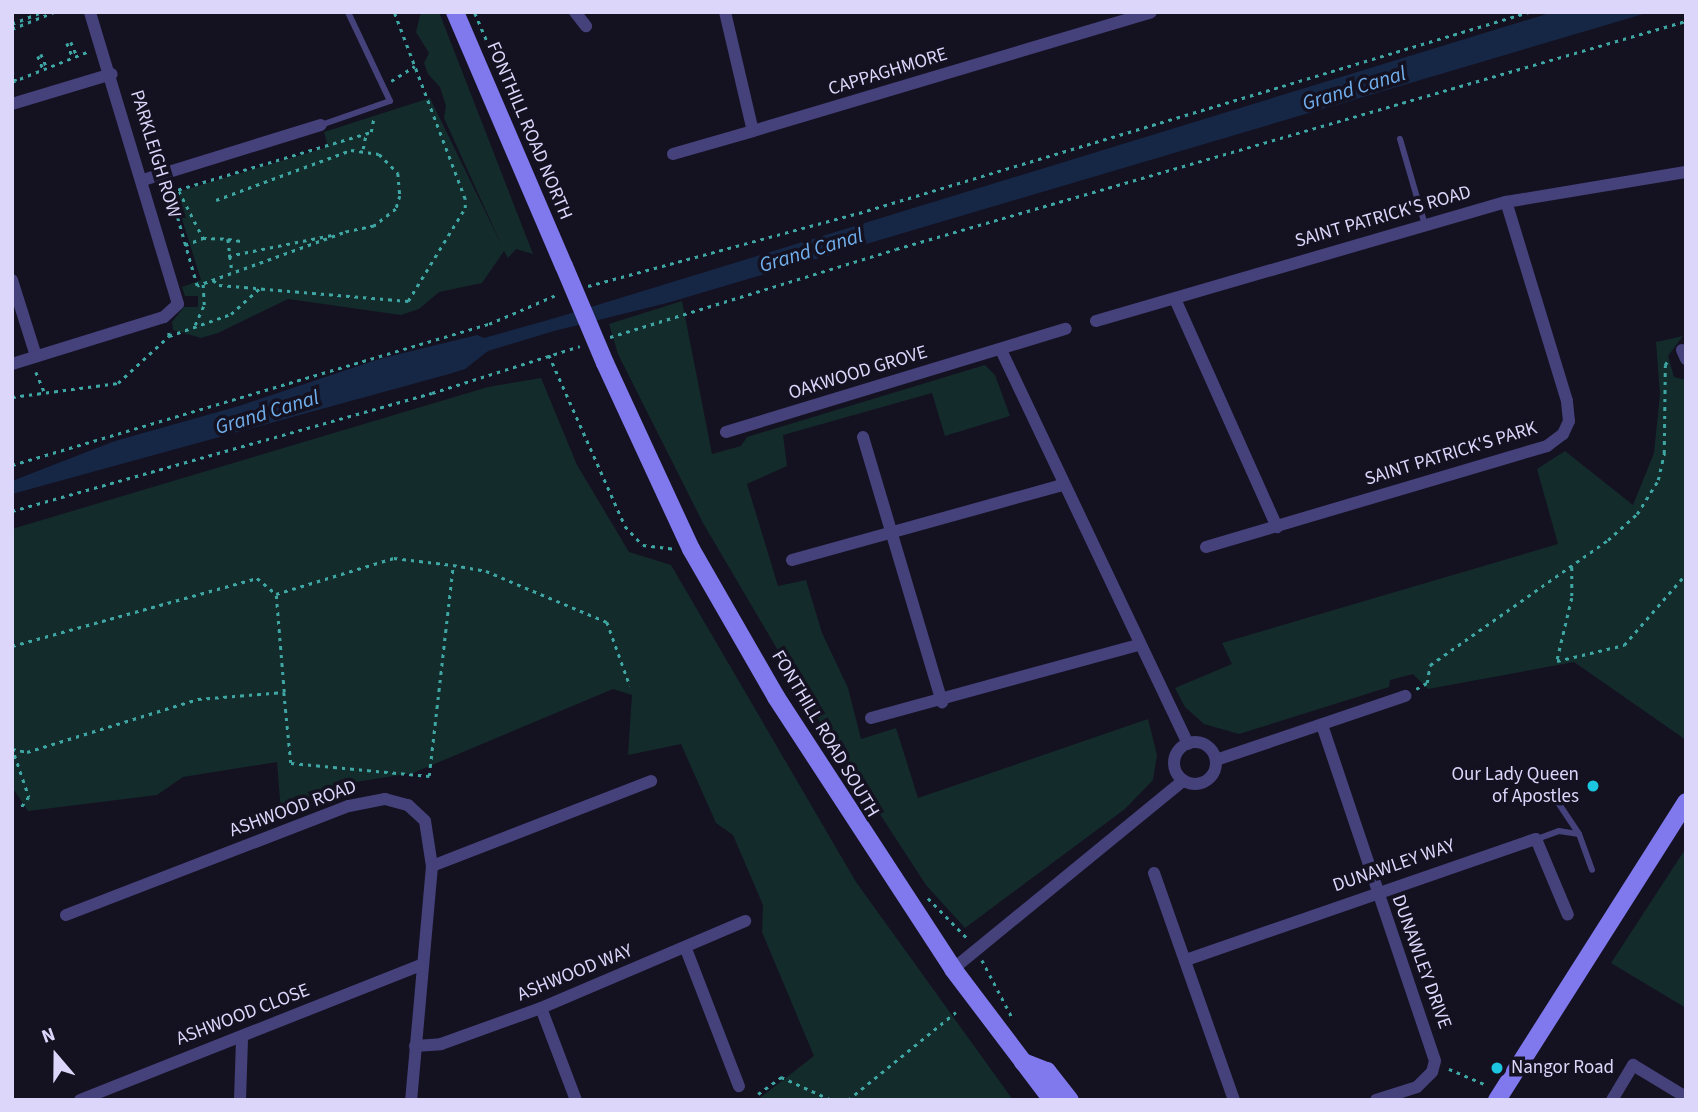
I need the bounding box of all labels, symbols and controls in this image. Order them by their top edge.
street label: FONTHILL ROAD NORTH [481,39,577,223]
street label: CAPPAGHMORE [826,43,950,101]
water label: Grand Canal [1299,60,1409,116]
street label: PARKLEIGH ROW [125,87,185,221]
street label: SAINT PATRICK'S ROAD [1292,181,1474,253]
water label: Grand Canal [756,222,866,278]
street label: OAKWOOD GROVE [786,341,930,405]
water label: Grand Canal [212,384,322,440]
street label: SAINT PATRICK'S PARK [1362,417,1540,491]
street label: FONTHILL ROAD SOUTH [766,646,884,822]
place label: Our Lady Queen of Apostles [1451,764,1579,808]
street label: ASHWOOD ROAD [226,775,360,843]
marker: Our Lady Queen of Apostles [1585,778,1601,794]
street label: DUNAWLEY WAY [1330,834,1458,898]
street label: DUNAWLEY DRIVE [1386,892,1456,1032]
street label: ASHWOOD WAY [514,940,636,1006]
street label: ASHWOOD CLOSE [173,979,313,1051]
north arrow [21,1021,91,1091]
text: N [38,1021,59,1051]
place label: Nangor Road [1511,1057,1614,1079]
marker: Nangor Road [1489,1060,1505,1076]

